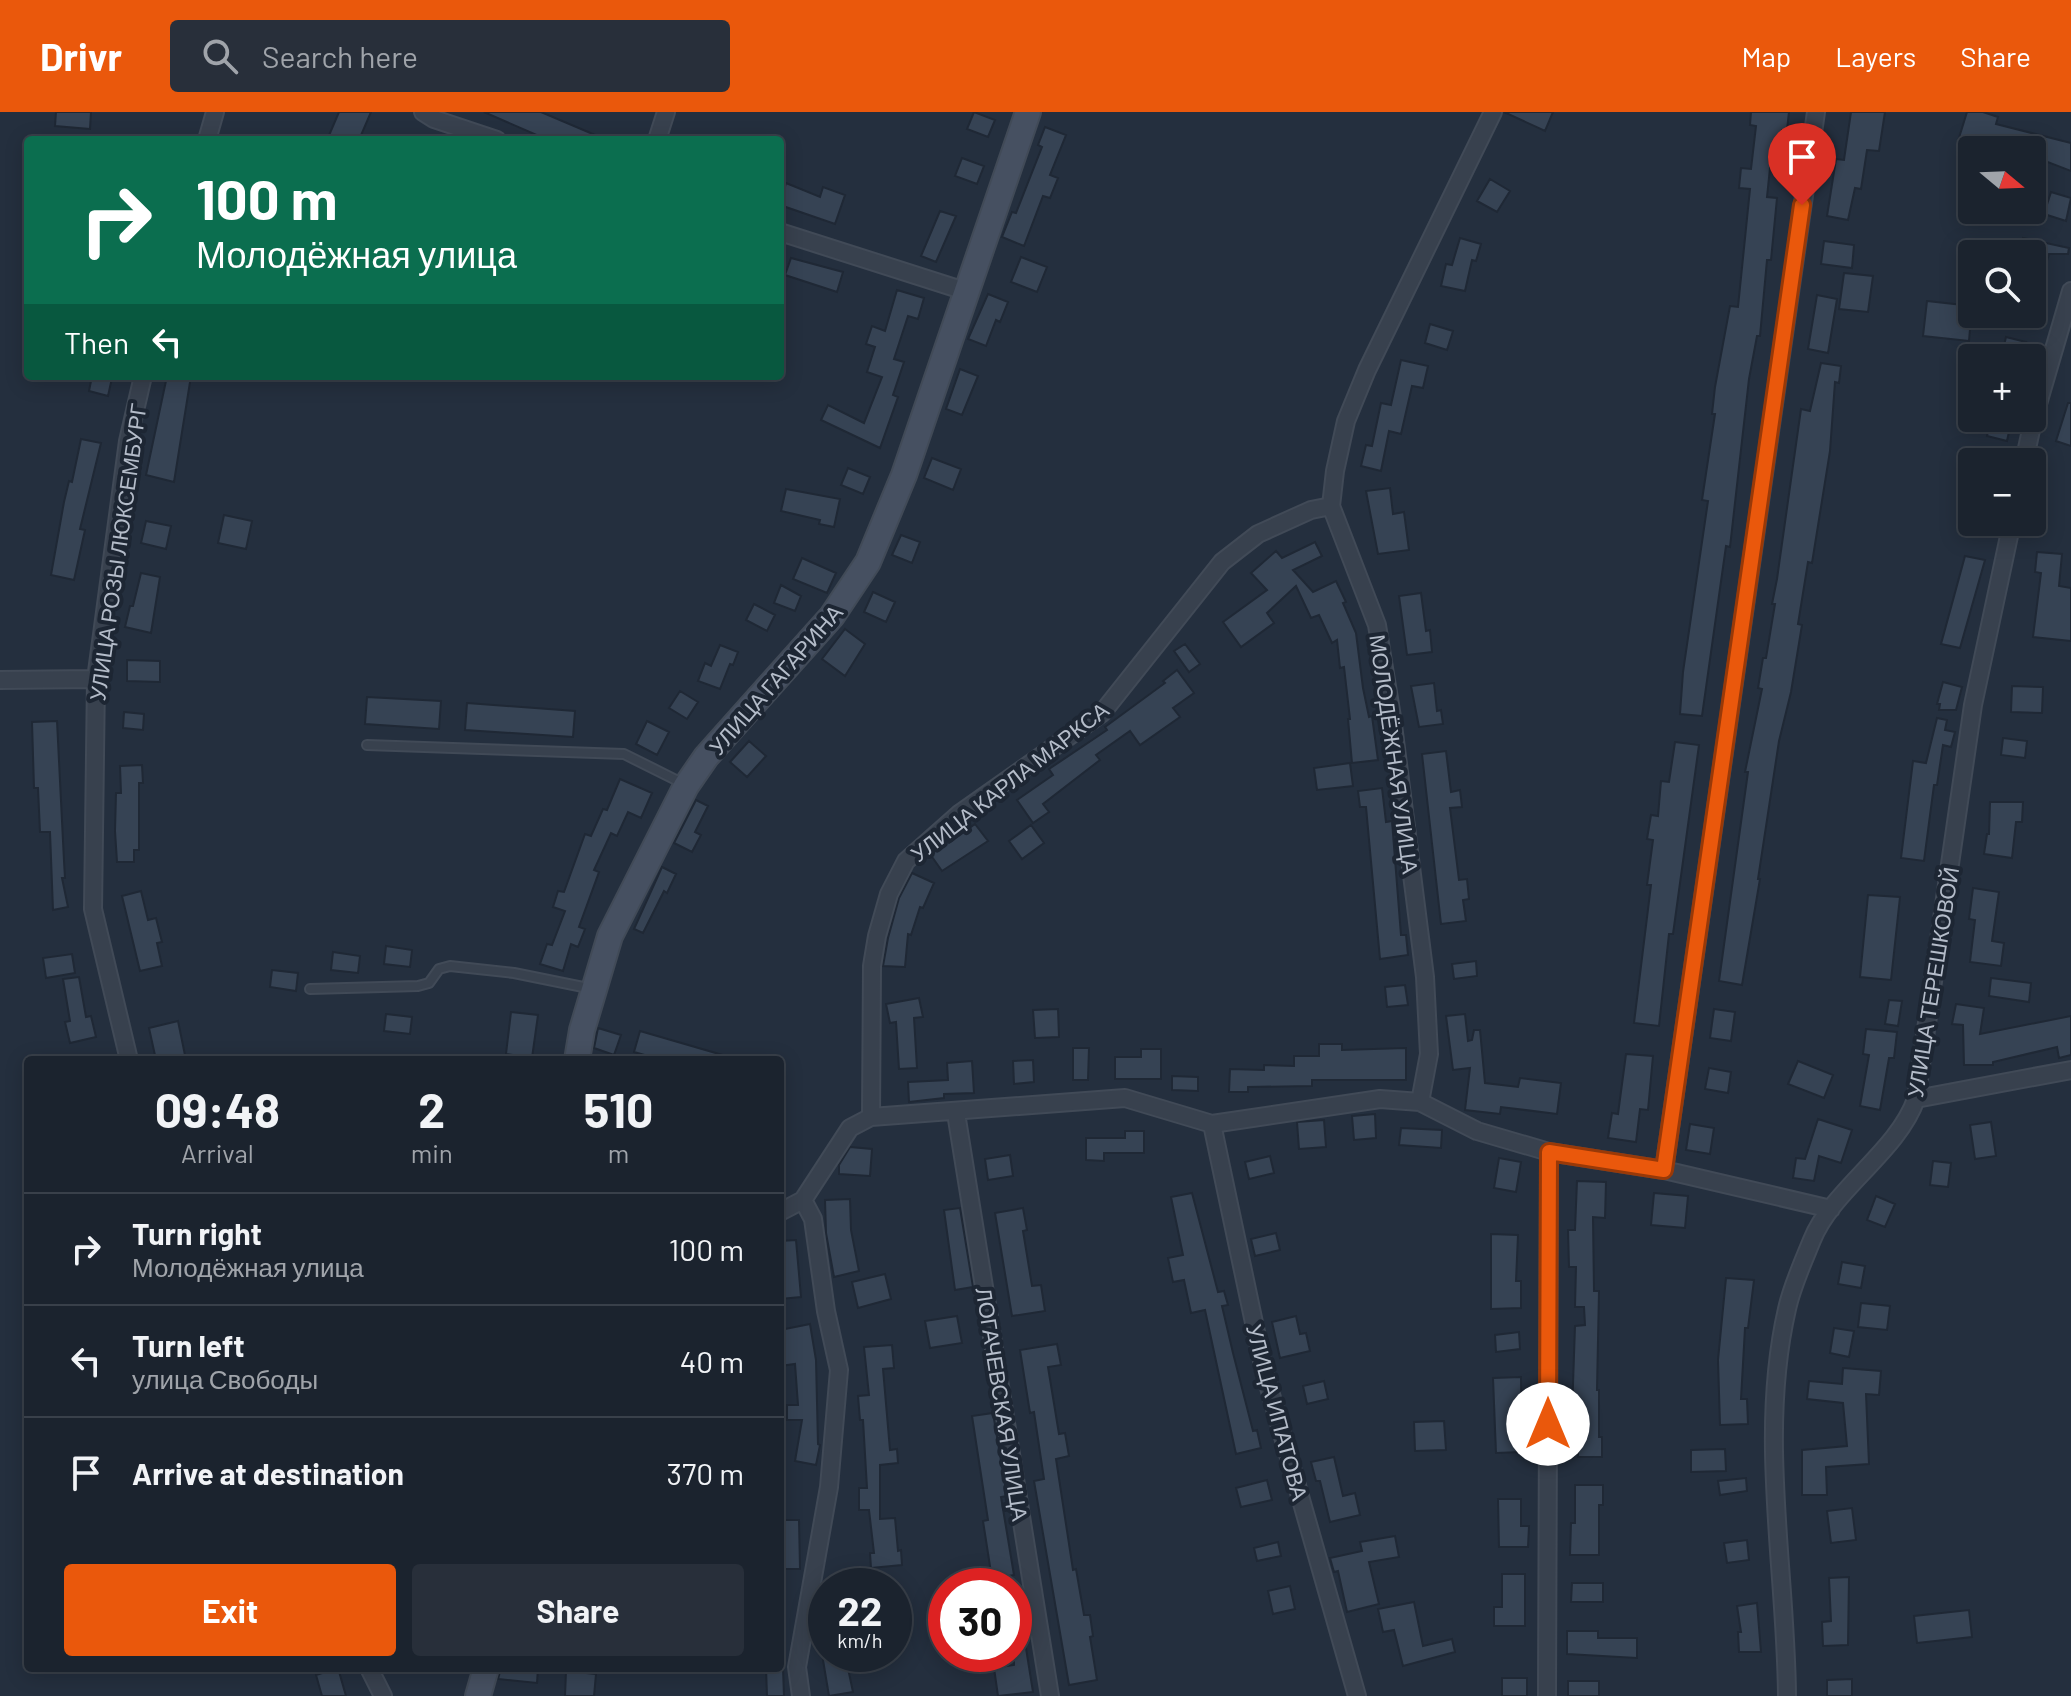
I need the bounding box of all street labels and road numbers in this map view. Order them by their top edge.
street label: УЛИЦА РОЗЫ ЛЮКСЕМБУРГ [83,402,152,702]
street label: УЛИЦА ГАГАРИНА [703,598,848,760]
street label: МОЛОДЁЖНАЯ УЛИЦА [1364,633,1425,876]
street label: УЛИЦА КАРЛА МАРКСА [905,696,1114,867]
street label: УЛИЦА ТЕРЕШКОВОЙ [1901,865,1964,1099]
street label: ЛОГАЧЕВСКАЯ УЛИЦА [971,1285,1034,1523]
street label: УЛИЦА ИПАТОВА [1241,1321,1314,1504]

